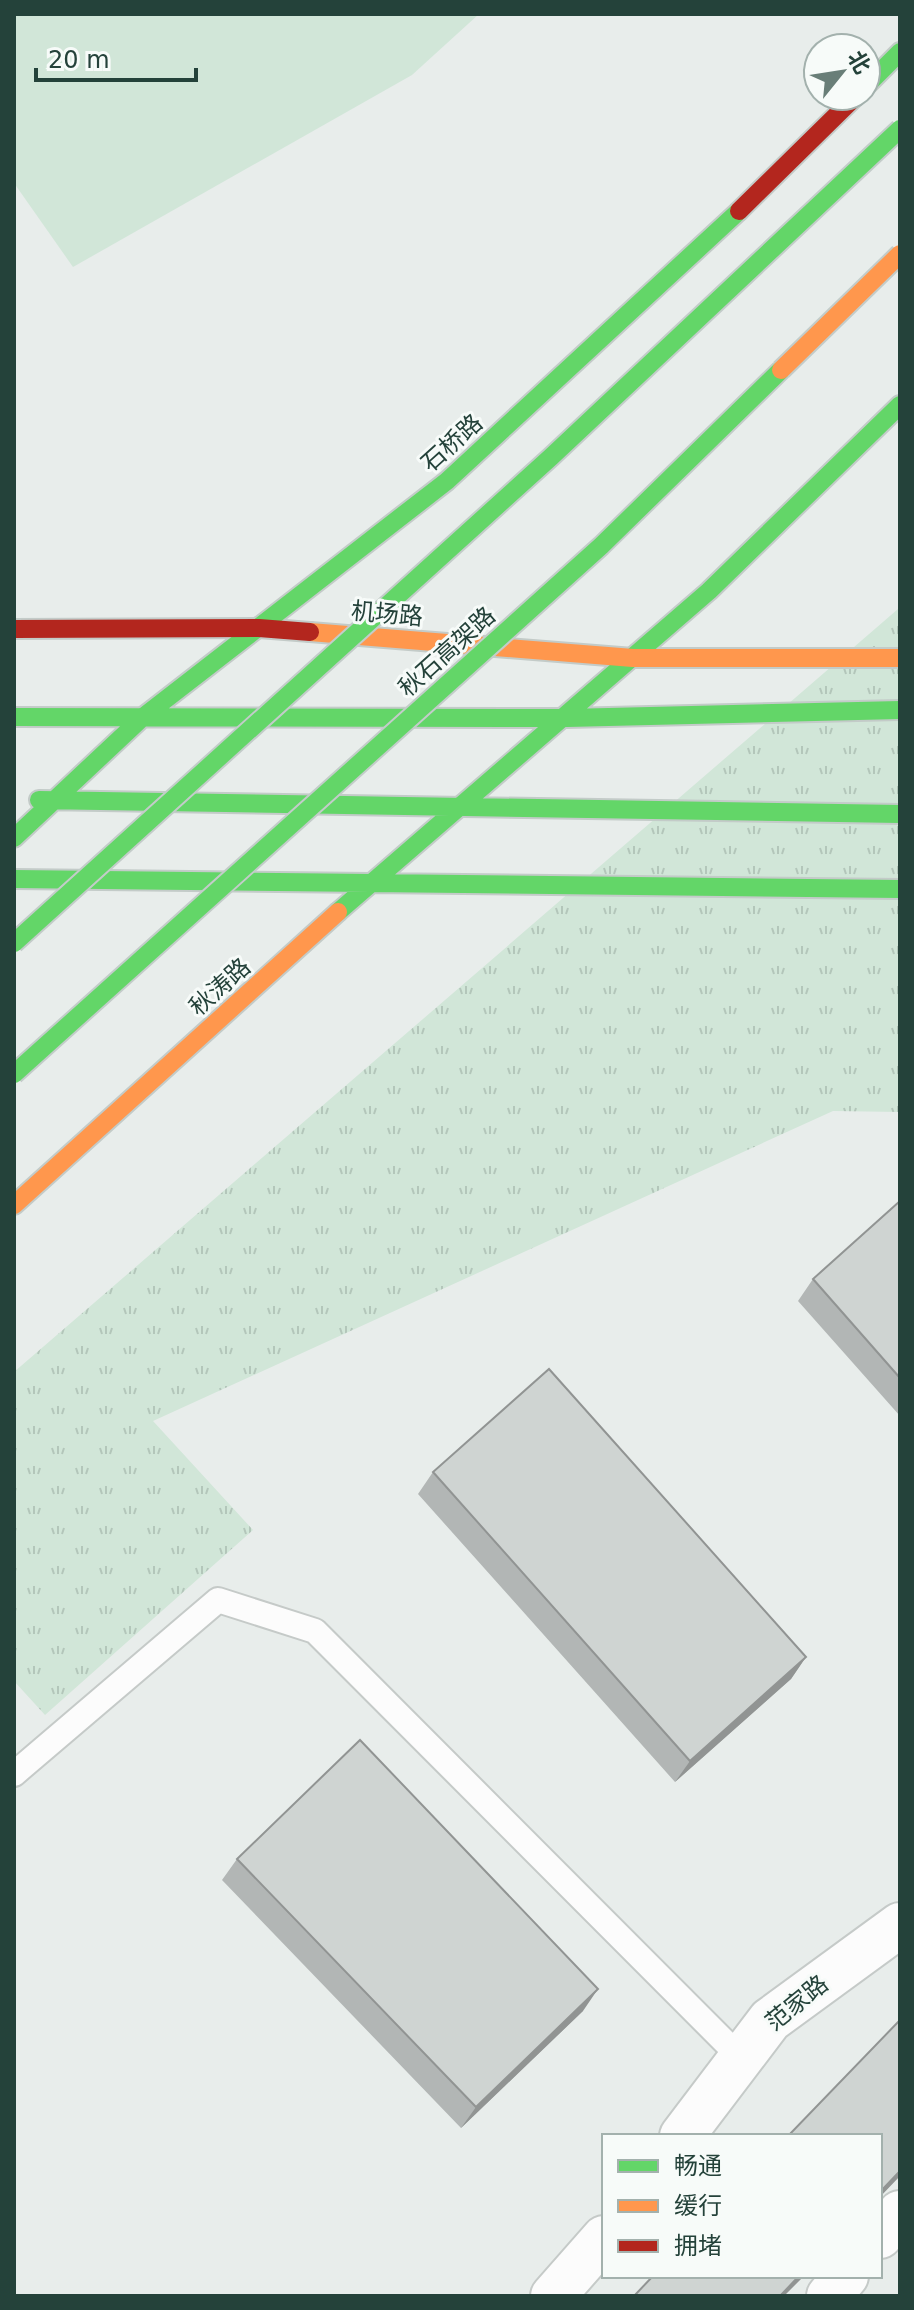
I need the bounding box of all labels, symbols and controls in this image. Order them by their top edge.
scale bar [36,32,196,82]
north arrow [802,32,882,112]
text: 20 m [48,46,110,74]
text: 北 [843,46,875,78]
street label: 石桥路 [416,409,488,477]
street label: 机场路 [350,597,424,631]
street label: 秋石高架路 [393,601,501,703]
street label: 秋涛路 [184,953,256,1021]
street label: 范家路 [760,1969,834,2037]
legend [602,2134,882,2278]
text: 畅通 [674,2152,722,2180]
text: 缓行 [674,2192,722,2220]
text: 拥堵 [674,2232,722,2260]

